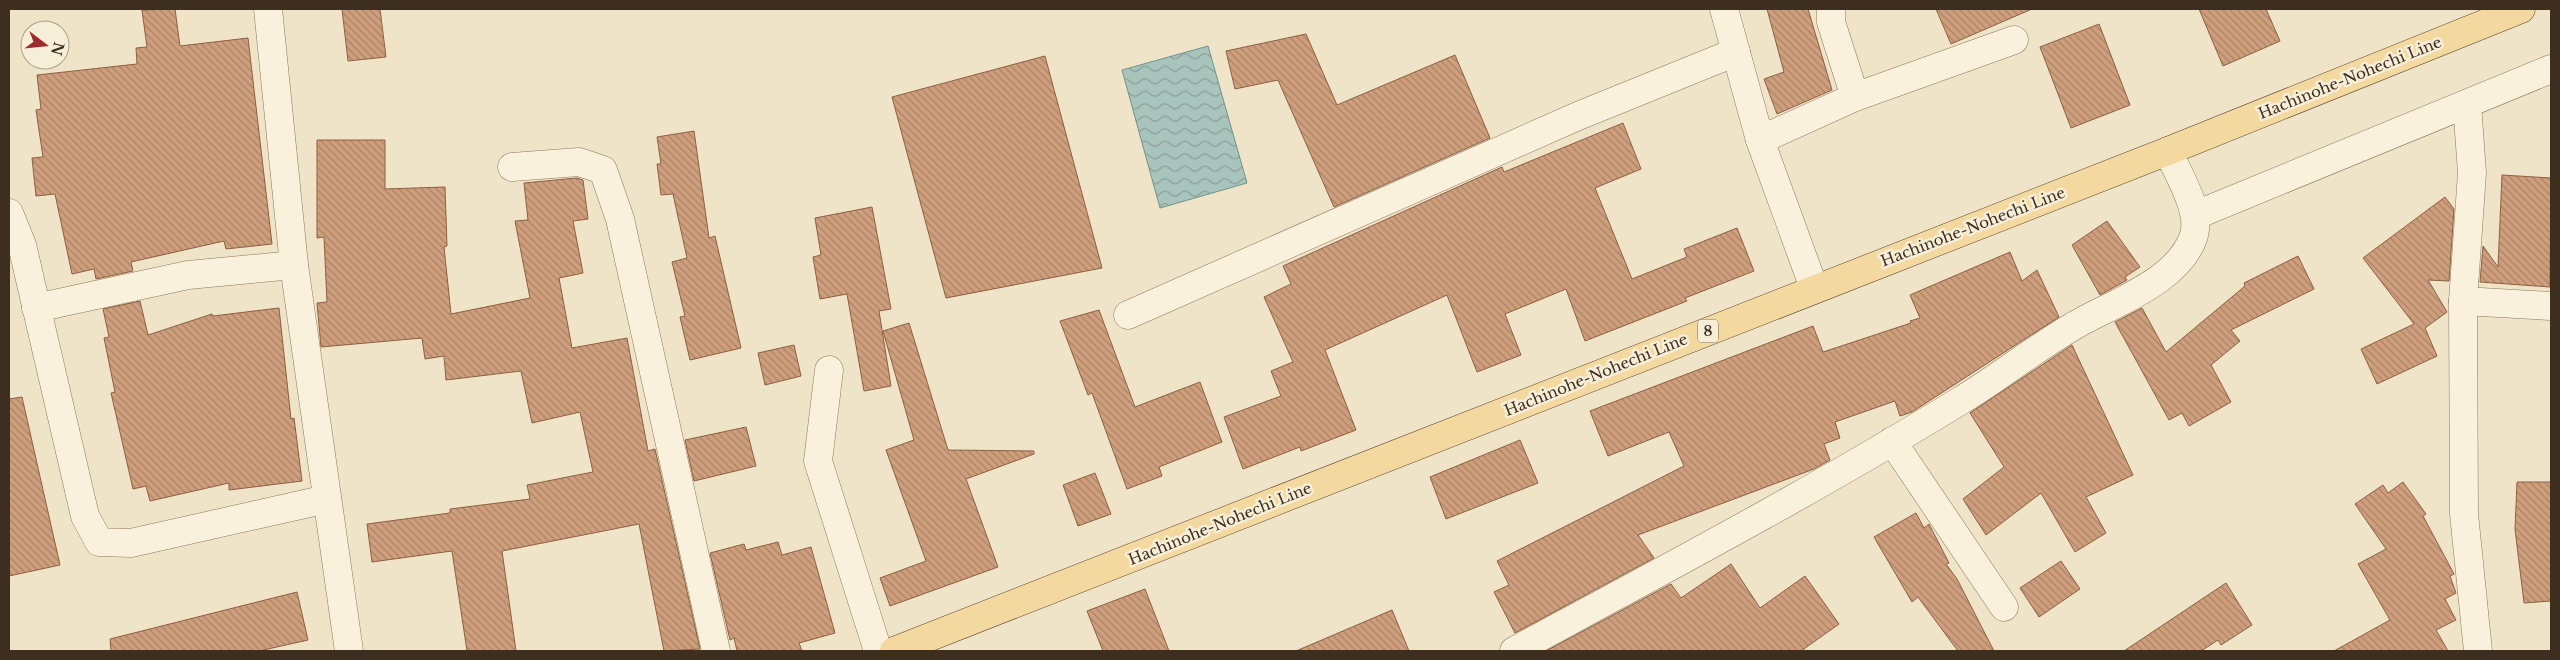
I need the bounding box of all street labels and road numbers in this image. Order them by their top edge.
street label: Hachinohe-Nohechi Line [2255,32,2444,123]
street label: Hachinohe-Nohechi Line [1878,183,2068,271]
road number: 8 [1698,320,1718,342]
street label: Hachinohe-Nohechi Line [1501,329,1690,420]
street label: Hachinohe-Nohechi Line [1125,478,1314,569]

